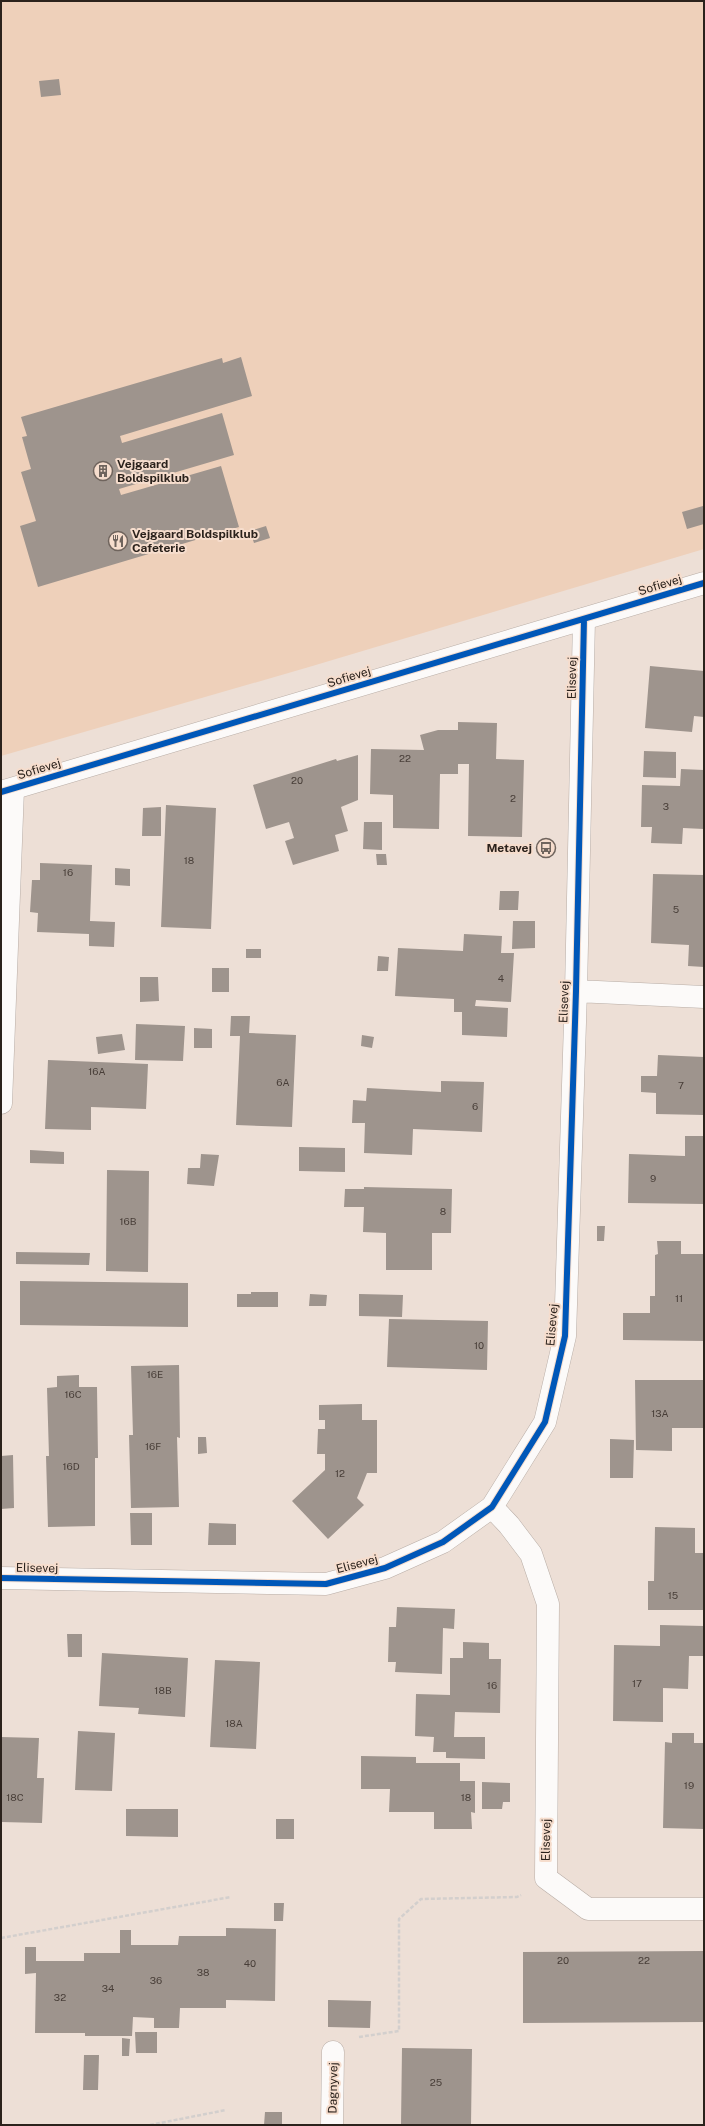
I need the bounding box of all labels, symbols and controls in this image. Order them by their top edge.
place label: Vejgaard Boldspilklub [117,457,189,485]
building icon: Vejgaard Boldspilklub [92,460,114,482]
place label: Vejgaard Boldspilklub Cafeterie [132,527,258,555]
restaurant icon: Vejgaard Boldspilklub Cafeterie [107,530,129,552]
street label: Sofievej [637,572,683,598]
street label: Elisevej [565,657,579,699]
street label: Sofievej [326,664,372,690]
house number: 22 [399,752,411,764]
street label: Sofievej [16,756,62,782]
house number: 20 [291,774,303,786]
house number: 2 [510,792,516,804]
house number: 3 [663,800,669,812]
bus stop icon: Metavej [535,837,557,859]
place label: Metavej [486,841,532,855]
house number: 18 [184,854,194,866]
house number: 16 [63,866,73,878]
house number: 5 [673,903,679,915]
house number: 4 [498,972,504,984]
street label: Elisevej [556,981,572,1023]
house number: 16A [88,1065,106,1077]
house number: 6A [276,1076,290,1088]
house number: 7 [678,1079,684,1091]
house number: 6 [472,1100,478,1112]
house number: 9 [650,1172,656,1184]
house number: 8 [440,1205,446,1217]
house number: 16B [119,1215,137,1227]
house number: 11 [675,1292,683,1304]
street label: Elisevej [543,1303,561,1347]
house number: 10 [474,1339,484,1351]
house number: 16E [147,1368,163,1380]
house number: 16C [64,1388,82,1400]
house number: 13A [651,1407,669,1419]
house number: 16F [145,1440,161,1452]
house number: 16D [62,1460,80,1472]
house number: 12 [335,1467,345,1479]
street label: Elisevej [335,1552,379,1576]
street label: Elisevej [16,1561,58,1575]
house number: 15 [668,1589,678,1601]
house number: 17 [632,1677,642,1689]
house number: 16 [487,1679,497,1691]
house number: 18B [154,1684,172,1696]
house number: 18A [225,1717,243,1729]
house number: 19 [684,1779,694,1791]
house number: 18C [6,1791,24,1803]
house number: 18 [461,1791,471,1803]
street label: Elisevej [539,1819,553,1861]
house number: 20 [557,1954,569,1966]
house number: 22 [638,1954,650,1966]
house number: 40 [244,1957,256,1969]
house number: 38 [197,1966,209,1978]
house number: 36 [150,1974,162,1986]
house number: 34 [102,1982,114,1994]
house number: 32 [54,1991,66,2003]
street label: Dagnyvej [326,2062,340,2114]
house number: 25 [430,2076,442,2088]

